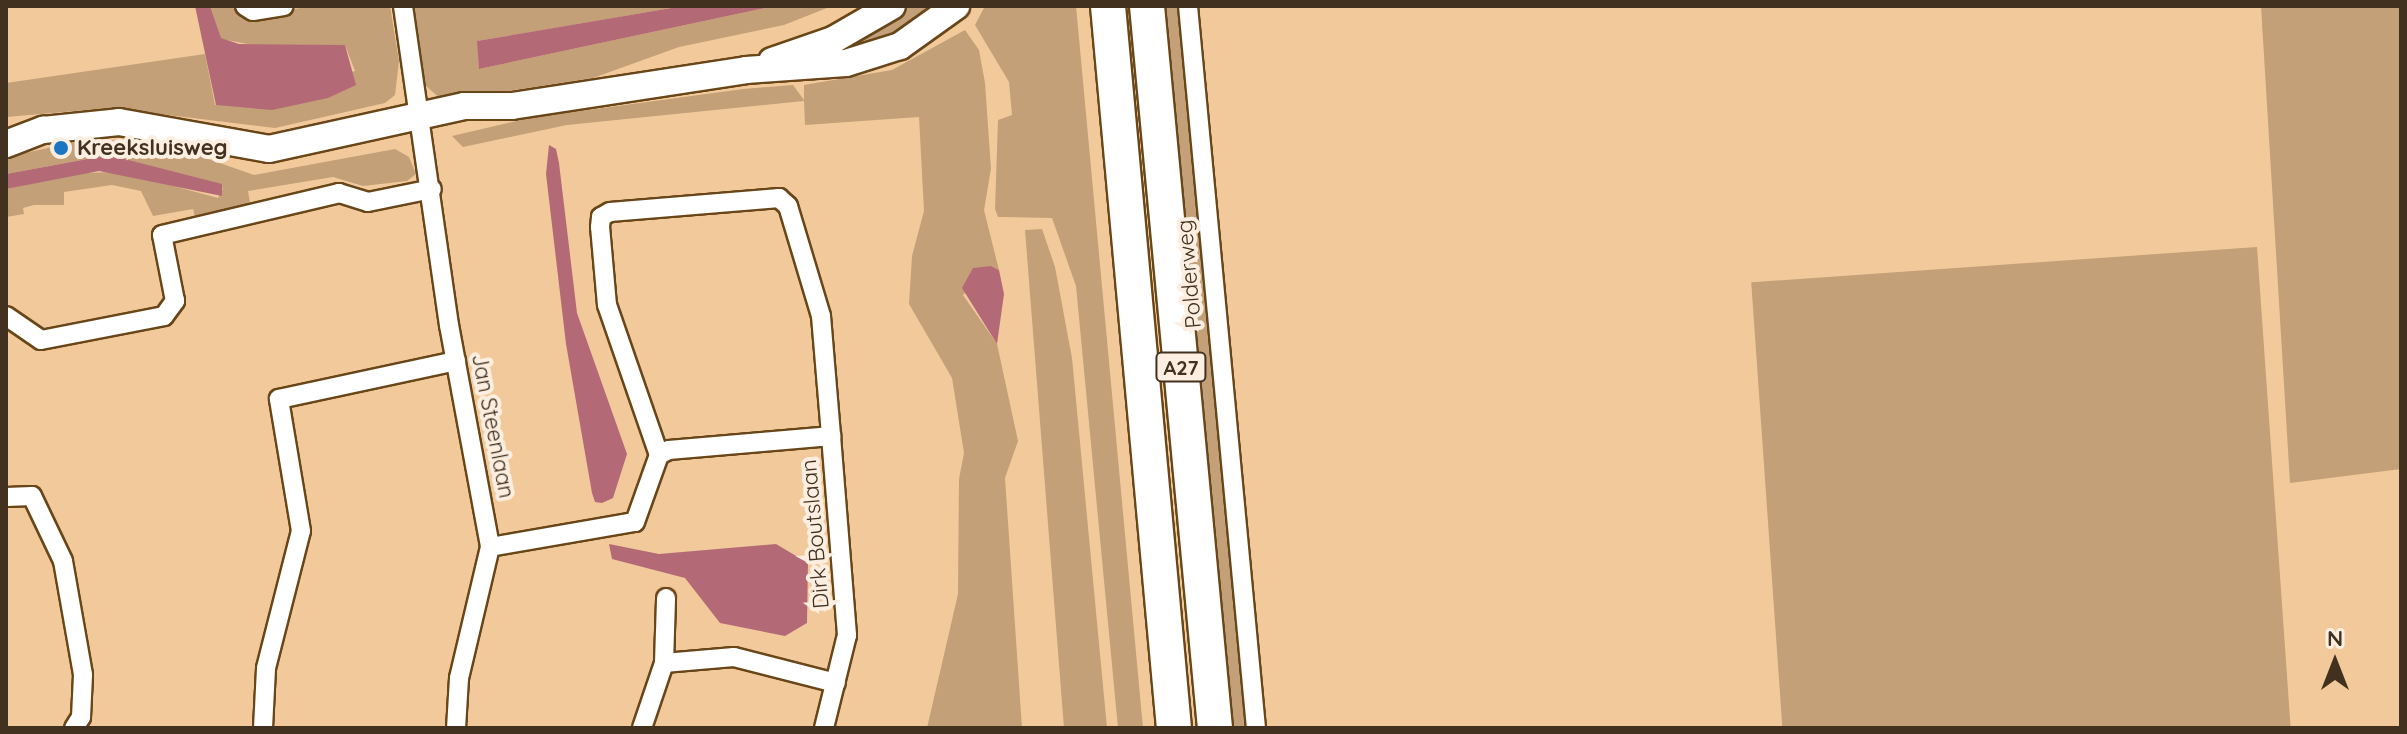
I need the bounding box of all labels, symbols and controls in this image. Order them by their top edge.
place label: Kreeksluisweg [77,135,228,161]
marker: Kreeksluisweg [52,139,70,157]
street label: Polderweg [1171,219,1207,329]
road number: A27 [1155,351,1207,383]
street label: Jan Steenlaan [466,352,520,500]
street label: Dirk Boutslaan [795,458,835,610]
north arrow [2295,622,2375,702]
text: N [2327,624,2343,652]

